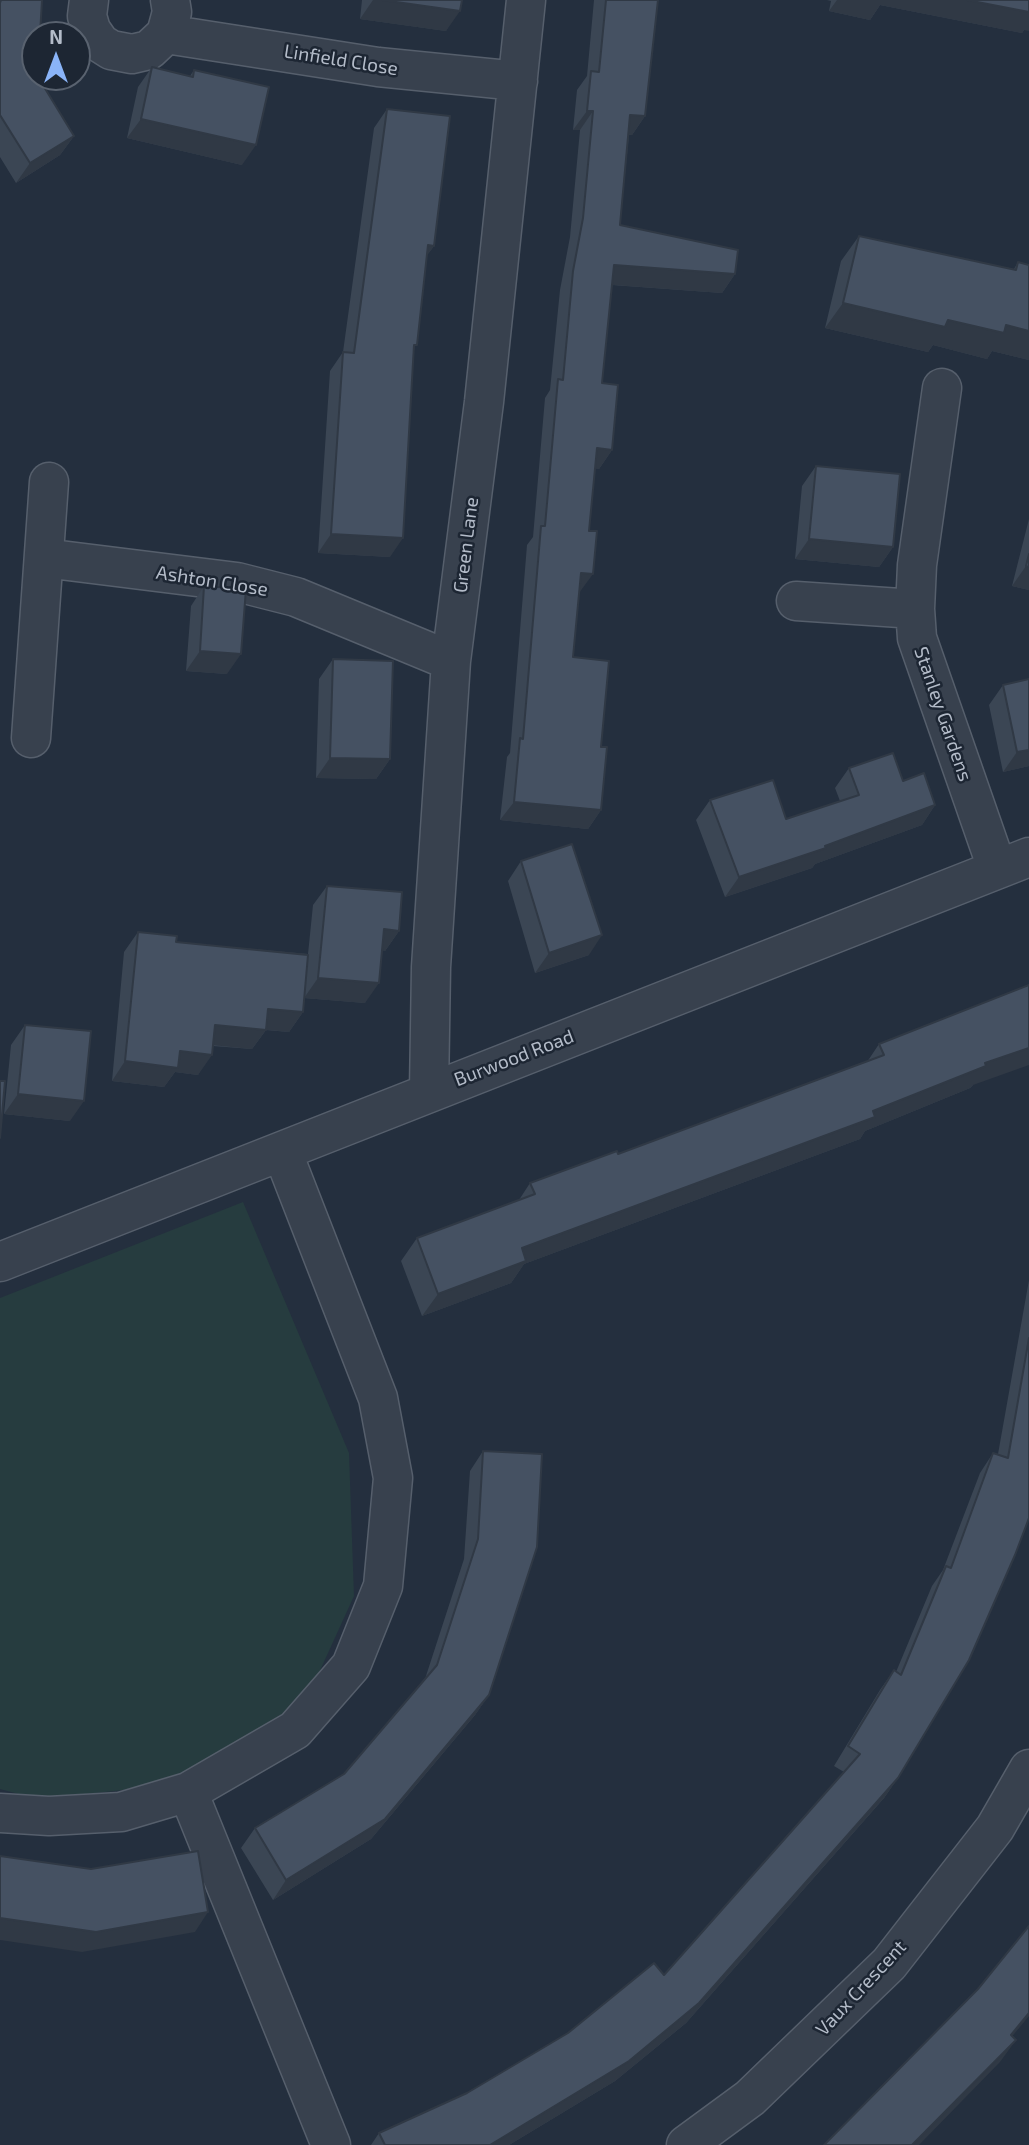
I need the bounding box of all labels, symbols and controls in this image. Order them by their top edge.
north arrow [21,21,91,91]
text: N [49,25,63,48]
street label: Linfield Close [282,40,400,80]
street label: Green Lane [449,496,483,594]
street label: Ashton Close [154,561,270,601]
street label: Stanley Gardens [909,644,977,784]
street label: Burwood Road [451,1025,577,1091]
street label: Vaux Crescent [811,1936,911,2040]

